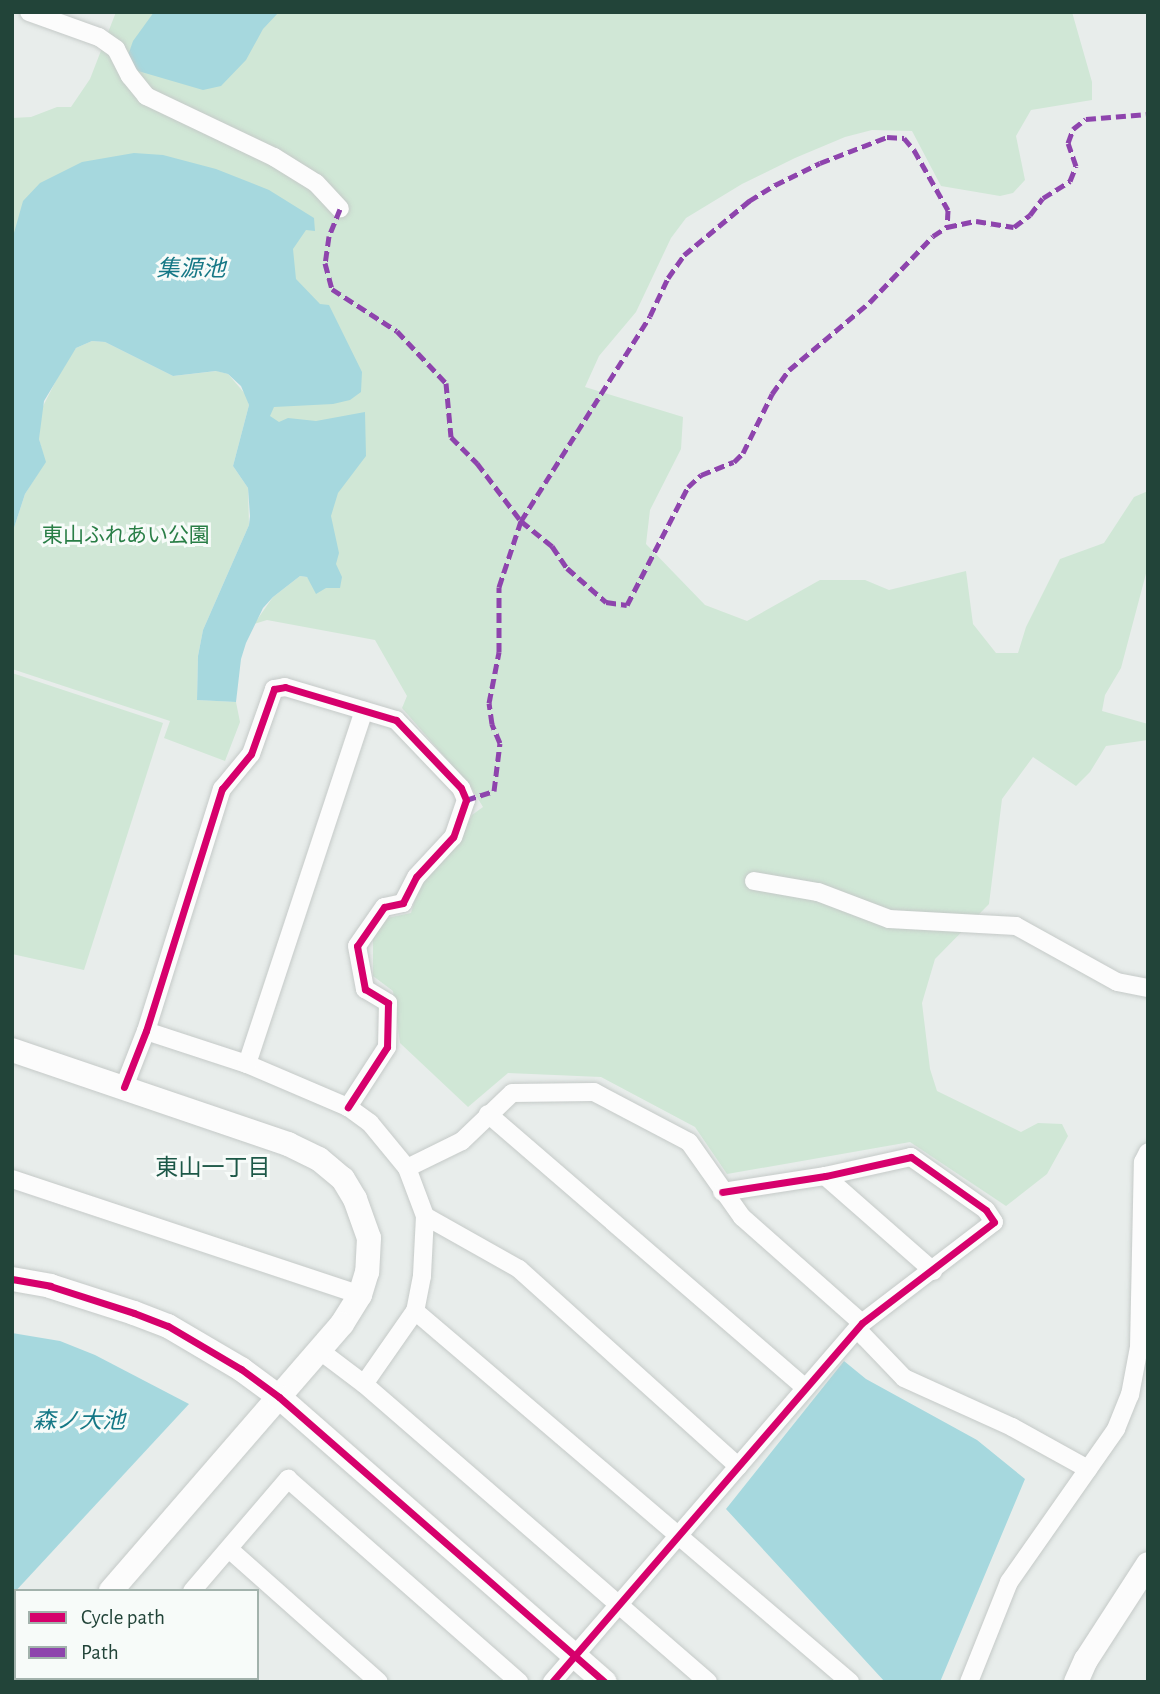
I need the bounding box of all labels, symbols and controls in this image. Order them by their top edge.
water label: 集源池 [157,256,225,284]
park label: 東山ふれあい公園 [42,523,210,549]
district label: 東山一丁目 [156,1155,270,1183]
water label: 森ノ大池 [33,1408,125,1436]
legend [14,1589,259,1680]
text: Cycle path [81,1607,165,1628]
text: Path [81,1642,119,1663]

